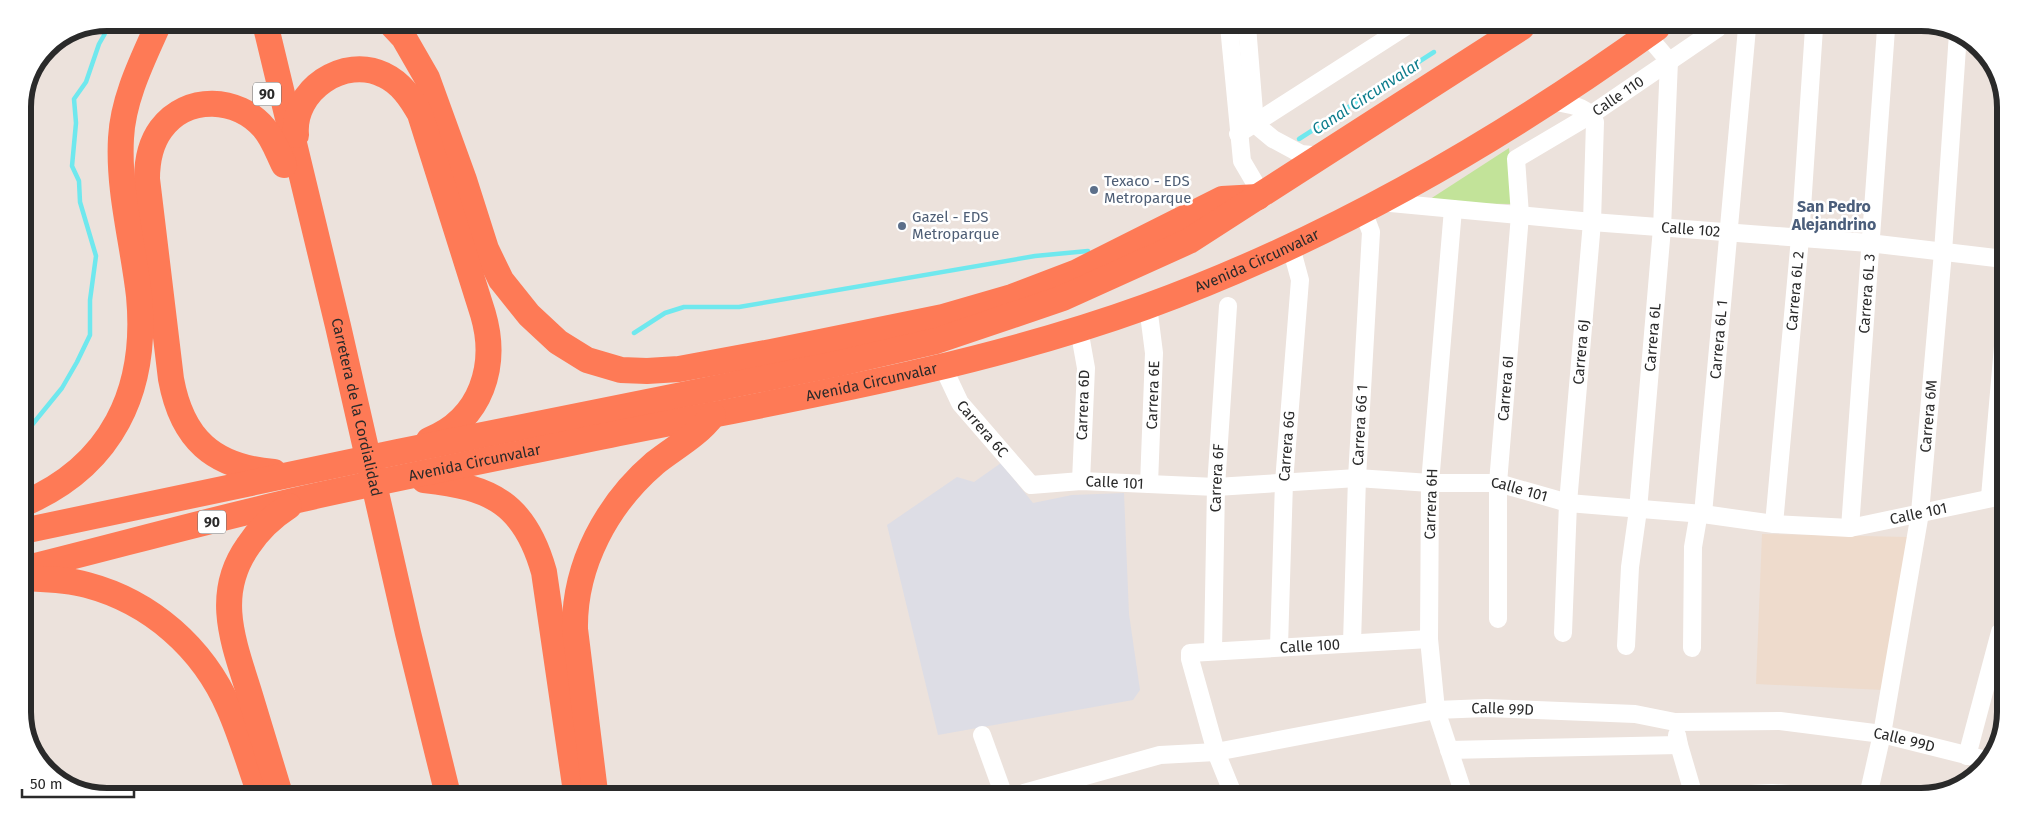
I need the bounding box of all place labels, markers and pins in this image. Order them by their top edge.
place label: Texaco - EDS Metroparque [1104,172,1192,207]
marker: Texaco - EDS Metroparque [1088,184,1100,196]
place label: Gazel - EDS Metroparque [912,208,1000,243]
marker: Gazel - EDS Metroparque [896,220,908,232]

